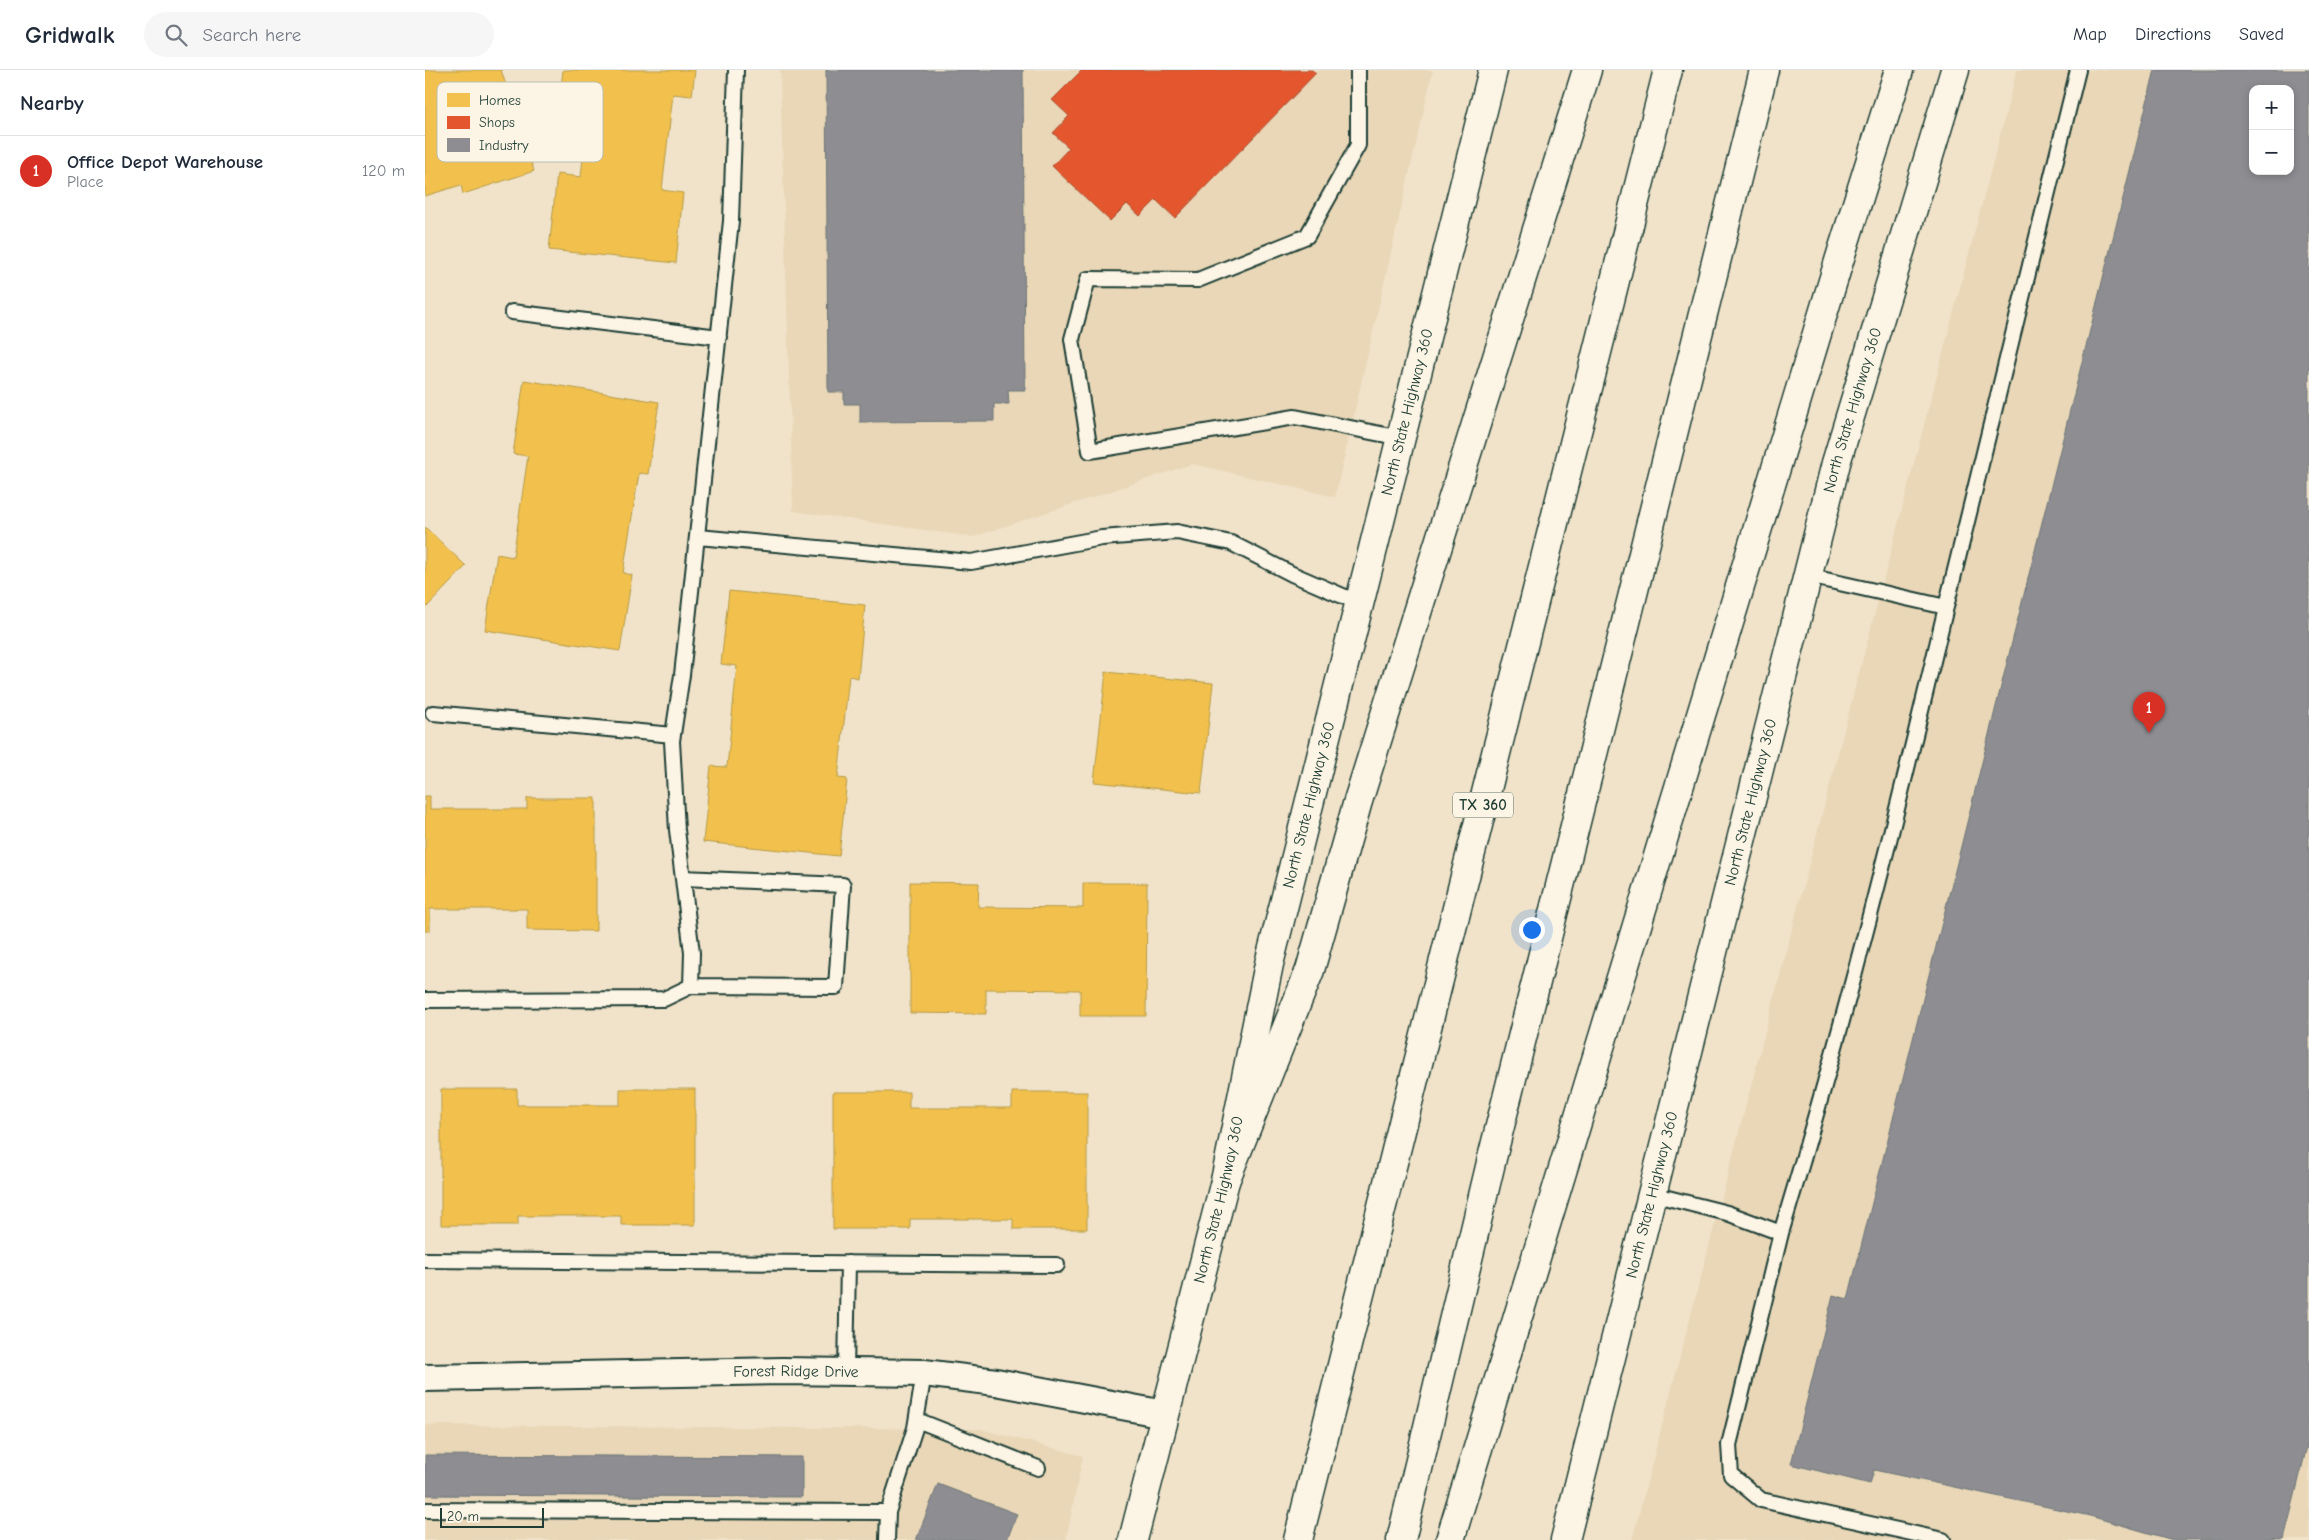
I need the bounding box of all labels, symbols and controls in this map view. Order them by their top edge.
search box [144,12,494,57]
text: Gridwalk [25,21,114,49]
icon: search [162,21,190,49]
text: Search here [202,24,301,46]
text: Map [2073,24,2107,45]
text: Directions [2135,24,2211,45]
text: Saved [2239,24,2284,45]
legend [437,82,603,162]
map controls [2249,85,2294,175]
button: + [2249,85,2294,130]
text: Nearby [20,91,84,115]
text: Homes [479,92,521,109]
text: Shops [479,114,515,131]
button: − [2249,130,2294,175]
text: Industry [479,137,529,154]
text: Office Depot Warehouse [67,151,263,173]
text: 1 [33,162,39,180]
text: 120 m [362,162,405,180]
text: Place [67,173,103,191]
street label: North State Highway 360 [1820,325,1886,495]
street label: North State Highway 360 [1378,327,1437,497]
pin: 1 [2133,692,2165,733]
street label: North State Highway 360 [1721,717,1780,887]
street label: North State Highway 360 [1279,720,1338,890]
road number: TX 360 [1453,792,1513,818]
your location [1519,917,1545,943]
street label: North State Highway 360 [1622,1109,1682,1280]
street label: North State Highway 360 [1190,1114,1247,1285]
street label: Forest Ridge Drive [733,1362,859,1381]
scale bar [440,1505,544,1528]
text: 20 m [447,1508,479,1525]

